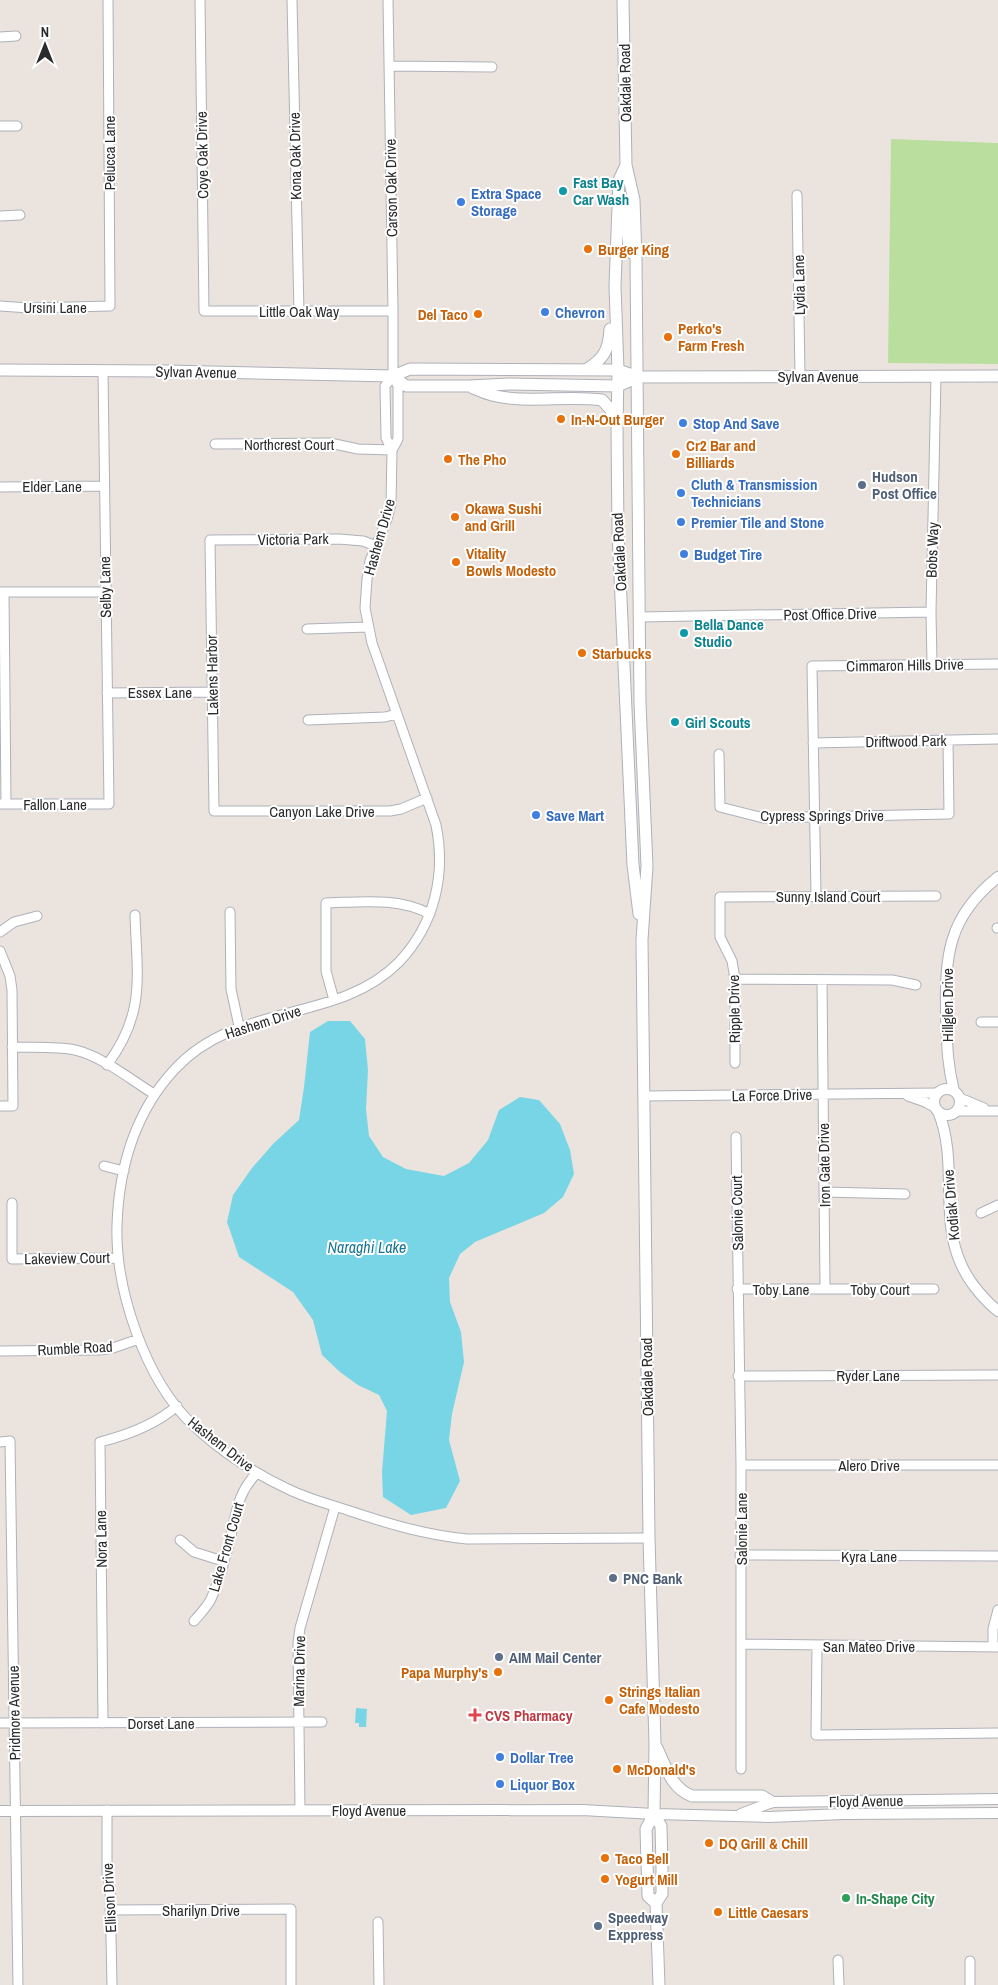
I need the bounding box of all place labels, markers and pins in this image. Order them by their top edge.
place label: Fast Bay Car Wash [573,172,629,210]
place label: Extra Space Storage [471,183,542,221]
marker: Fast Bay Car Wash [557,185,569,197]
marker: Extra Space Storage [455,196,467,208]
place label: Burger King [598,239,670,260]
marker: Burger King [582,243,594,255]
place label: Chevron [555,302,605,323]
place label: Del Taco [418,304,468,325]
marker: Chevron [539,306,551,318]
marker: Del Taco [472,308,484,320]
place label: Perko's Farm Fresh [678,318,744,356]
marker: Perko's Farm Fresh [662,331,674,343]
place label: In-N-Out Burger [571,409,664,430]
marker: In-N-Out Burger [555,413,567,425]
place label: Stop And Save [693,413,780,434]
marker: Stop And Save [677,417,689,429]
place label: Cr2 Bar and Billiards [686,435,756,473]
marker: Cr2 Bar and Billiards [670,448,682,460]
place label: The Pho [458,449,507,470]
marker: The Pho [442,453,454,465]
place label: Hudson Post Office [872,466,937,504]
place label: Cluth & Transmission Technicians [691,474,817,512]
marker: Hudson Post Office [856,479,868,491]
marker: Cluth & Transmission Technicians [675,487,687,499]
place label: Okawa Sushi and Grill [465,498,542,536]
marker: Okawa Sushi and Grill [449,511,461,523]
place label: Premier Tile and Stone [691,512,824,533]
marker: Premier Tile and Stone [675,516,687,528]
place label: Vitality Bowls Modesto [466,543,556,581]
place label: Budget Tire [694,544,762,565]
marker: Budget Tire [678,548,690,560]
marker: Vitality Bowls Modesto [450,556,462,568]
place label: Bella Dance Studio [694,614,764,652]
marker: Bella Dance Studio [678,627,690,639]
place label: Starbucks [592,643,652,664]
marker: Starbucks [576,647,588,659]
place label: Girl Scouts [685,712,751,733]
marker: Girl Scouts [669,716,681,728]
place label: Save Mart [546,805,604,826]
marker: Save Mart [530,809,542,821]
place label: PNC Bank [623,1568,683,1589]
marker: PNC Bank [607,1572,619,1584]
place label: AIM Mail Center [509,1647,601,1668]
marker: AIM Mail Center [493,1651,505,1663]
place label: Papa Murphy's [401,1662,488,1683]
marker: Papa Murphy's [492,1666,504,1678]
place label: Strings Italian Cafe Modesto [619,1681,700,1719]
marker: Strings Italian Cafe Modesto [603,1694,615,1706]
place label: CVS Pharmacy [485,1705,573,1726]
marker: CVS Pharmacy [469,1709,481,1721]
place label: Dollar Tree [510,1747,574,1768]
marker: Dollar Tree [494,1751,506,1763]
place label: McDonald's [627,1759,696,1780]
marker: McDonald's [611,1763,623,1775]
place label: Liquor Box [510,1774,575,1795]
marker: Liquor Box [494,1778,506,1790]
place label: DQ Grill & Chill [719,1833,808,1854]
marker: DQ Grill & Chill [703,1837,715,1849]
place label: Taco Bell [615,1848,669,1869]
marker: Taco Bell [599,1852,611,1864]
place label: Yogurt Mill [615,1869,678,1890]
marker: Yogurt Mill [599,1873,611,1885]
place label: In-Shape City [856,1888,935,1909]
marker: In-Shape City [840,1892,852,1904]
place label: Little Caesars [728,1902,809,1923]
marker: Little Caesars [712,1906,724,1918]
place label: Speedway Exppress [608,1907,668,1945]
marker: Speedway Exppress [592,1920,604,1932]

